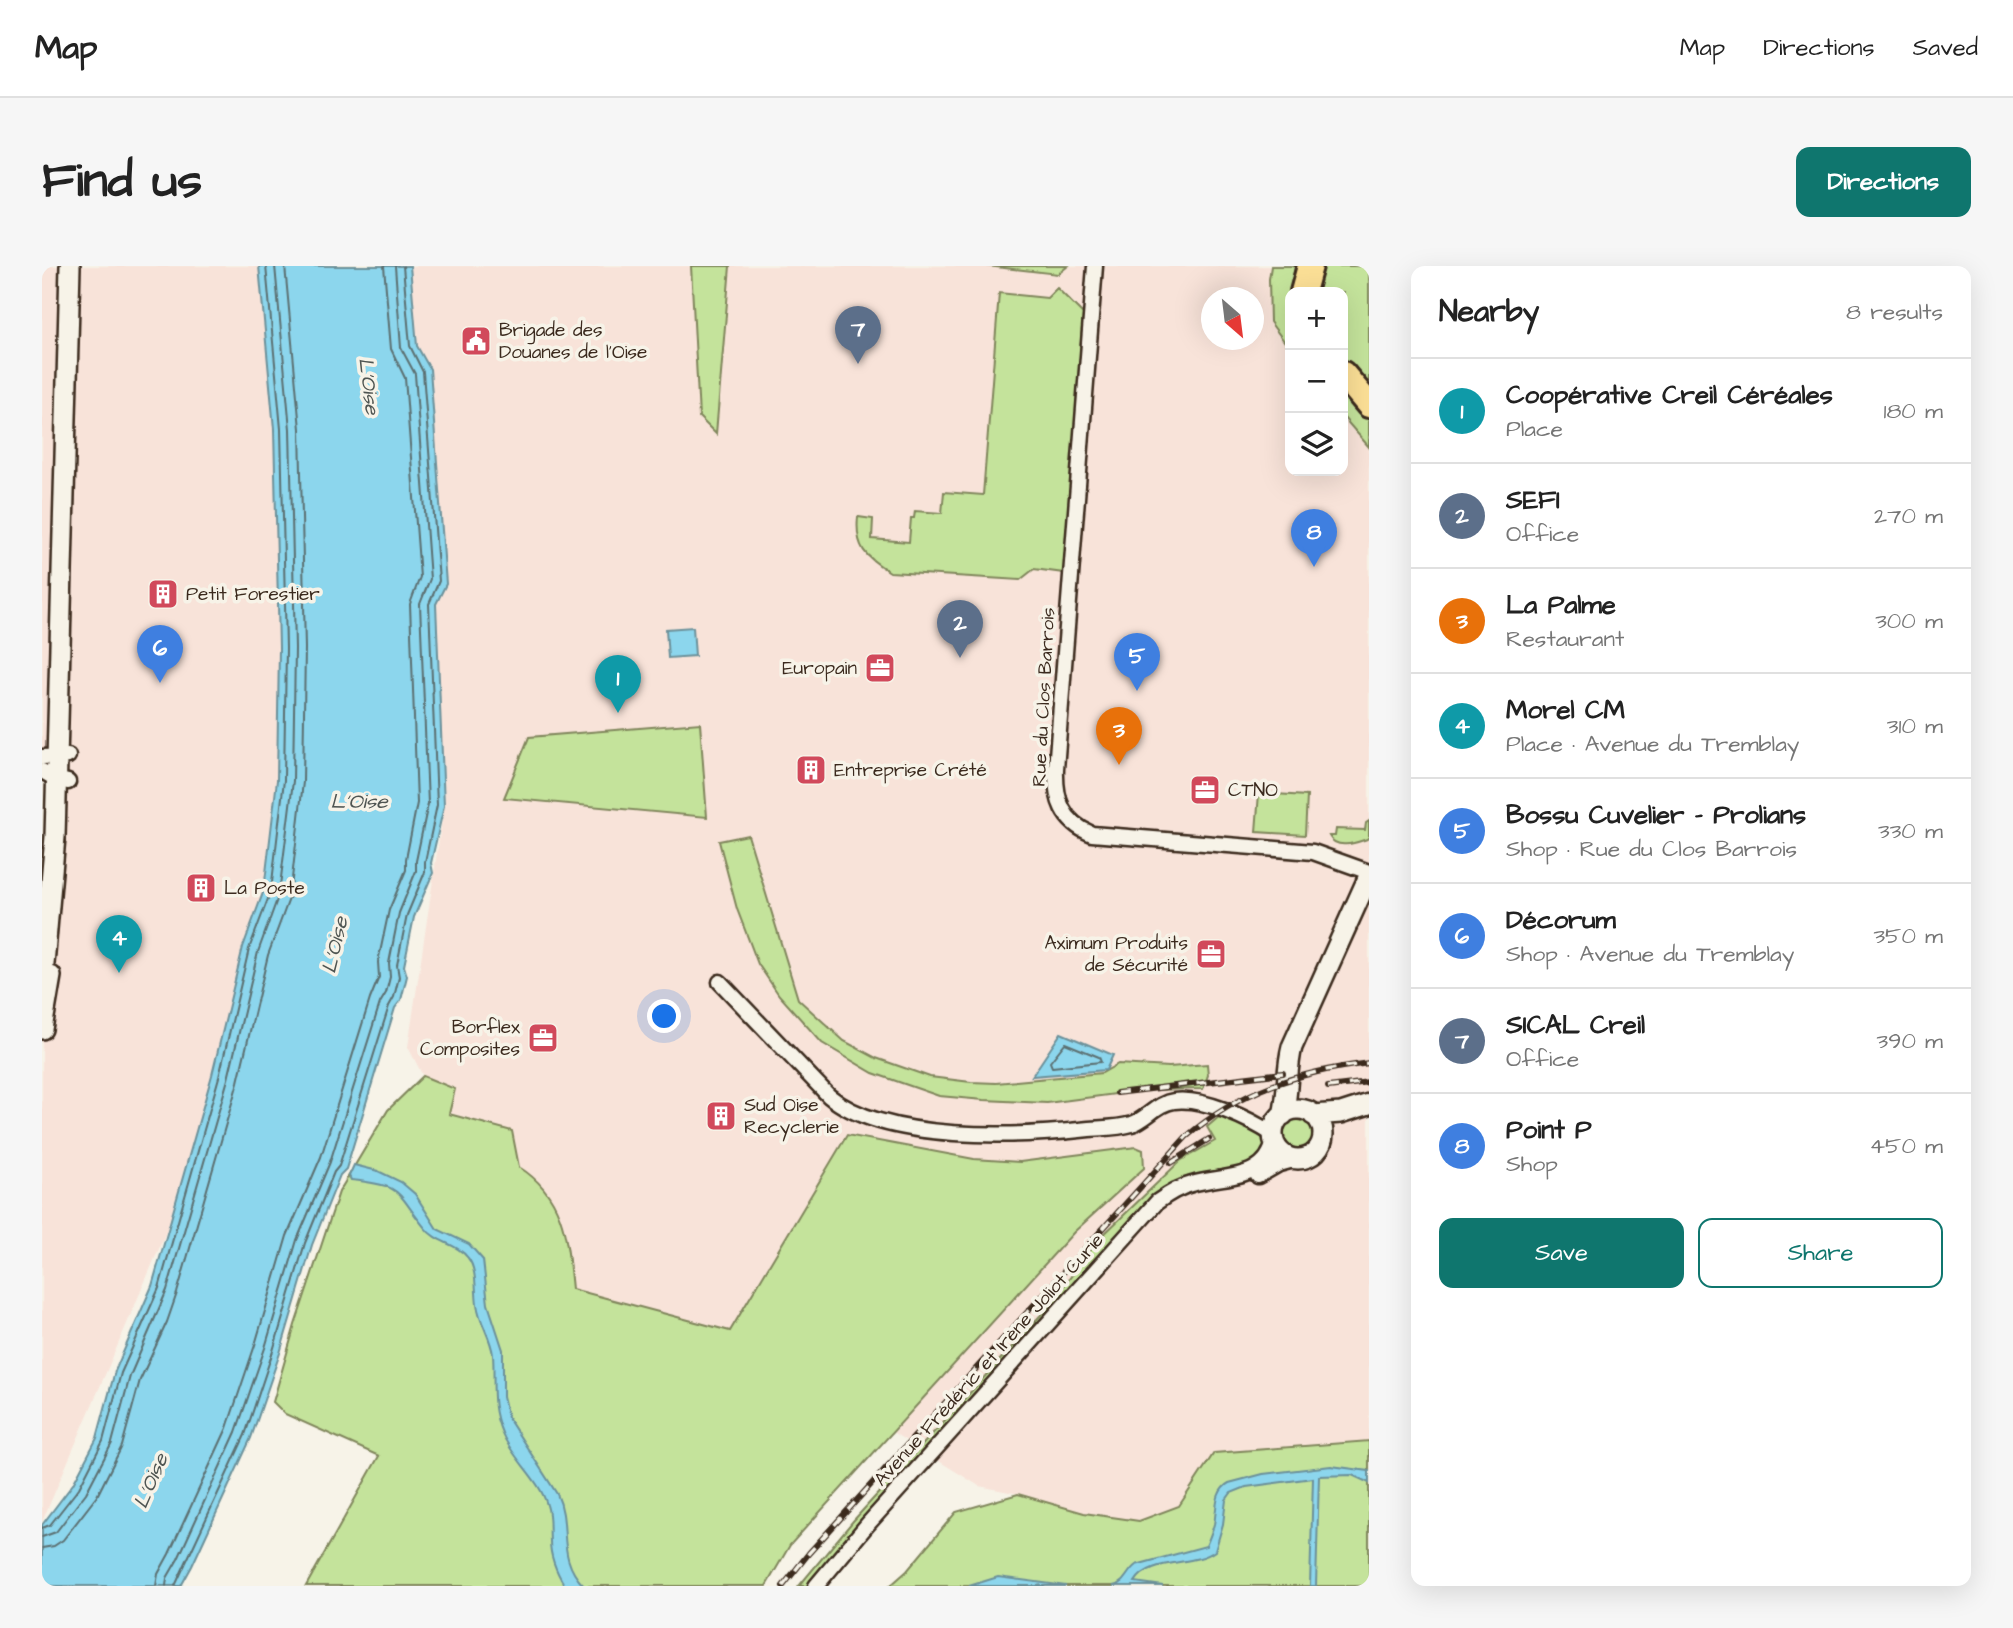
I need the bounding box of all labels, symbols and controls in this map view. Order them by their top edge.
text: Map [35,25,97,71]
text: Map [1680,31,1725,65]
text: Directions [1763,31,1875,65]
text: Saved [1913,31,1978,65]
button: Directions [1796,147,1971,217]
text: Find us [42,148,202,216]
north arrow [1201,287,1264,350]
map controls [1285,287,1348,476]
button: + [1285,287,1348,350]
text: Nearby [1439,291,1539,333]
text: 8 results [1846,296,1943,328]
pin: 7 [835,306,881,364]
place label: Brigade des Douanes de l'Oise [499,317,647,366]
public building icon: Brigade des Douanes de l'Oise [459,324,493,358]
button: − [1285,350,1348,413]
water label: L'Oise [351,356,387,418]
text: Coopérative Creil Céréales [1506,377,1833,413]
text: 1 [1461,395,1463,427]
text: 180 m [1884,395,1943,427]
button: layers [1285,413,1348,476]
text: Place [1506,413,1563,445]
text: SEFI [1506,482,1560,518]
text: 2 [1455,500,1469,532]
text: 270 m [1874,500,1943,532]
pin: 8 [1291,509,1337,567]
text: Office [1506,518,1579,550]
building icon: Petit Forestier [146,577,180,611]
place label: Petit Forestier [186,581,320,608]
text: La Palme [1506,587,1616,623]
pin: 2 [937,600,983,658]
text: 3 [1456,605,1468,637]
text: 300 m [1875,605,1943,637]
street label: Rue du Clos Barrois [1026,607,1062,787]
text: Restaurant [1506,623,1624,655]
pin: 6 [137,625,183,683]
pin: 5 [1114,633,1160,691]
office icon: Europain [863,651,897,685]
pin: 1 [595,655,641,713]
place label: Europain [782,655,857,682]
text: Morel CM [1506,692,1625,728]
pin: 3 [1096,707,1142,765]
text: 4 [1454,710,1470,742]
text: 310 m [1887,710,1943,742]
text: Place · Avenue du Tremblay [1506,728,1799,760]
building icon: Entreprise Crété [794,753,828,787]
place label: Entreprise Crété [834,757,987,784]
office icon: CTNO [1188,773,1222,807]
place label: CTNO [1228,777,1278,804]
water label: L’Oise [330,787,389,816]
text: Bossu Cuvelier - Prolians [1506,797,1806,833]
text: 5 [1454,815,1470,847]
text: 330 m [1878,815,1943,847]
text: Shop · Rue du Clos Barrois [1506,833,1797,865]
building icon: La Poste [184,871,218,905]
place label: La Poste [224,875,305,902]
text: Décorum [1506,902,1616,938]
water label: L'Oise [314,912,356,976]
pin: 4 [96,915,142,973]
text: 6 [1455,920,1469,952]
text: 350 m [1873,920,1943,952]
place label: Aximum Produits de Sécurité [1044,930,1188,979]
office icon: Aximum Produits de Sécurité [1194,937,1228,971]
text: Shop · Avenue du Tremblay [1506,938,1794,970]
your location [647,999,681,1033]
text: SICAL Creil [1506,1007,1645,1043]
place label: Borflex Composites [420,1014,520,1063]
office icon: Borflex Composites [526,1021,560,1055]
text: 7 [1455,1025,1469,1057]
text: 390 m [1877,1025,1943,1057]
text: Office [1506,1043,1579,1075]
place label: Sud Oise Recyclerie [744,1092,839,1142]
building icon: Sud Oise Recyclerie [704,1099,738,1133]
text: Point P [1506,1112,1592,1148]
text: 8 [1455,1130,1469,1162]
text: 450 m [1869,1130,1943,1162]
text: Shop [1506,1148,1558,1180]
button: Save [1439,1218,1684,1288]
button: Share [1698,1218,1943,1288]
street label: Avenue Frédéric et Irène Joliot Curie [868,1228,1110,1492]
water label: L'Oise [126,1448,176,1513]

